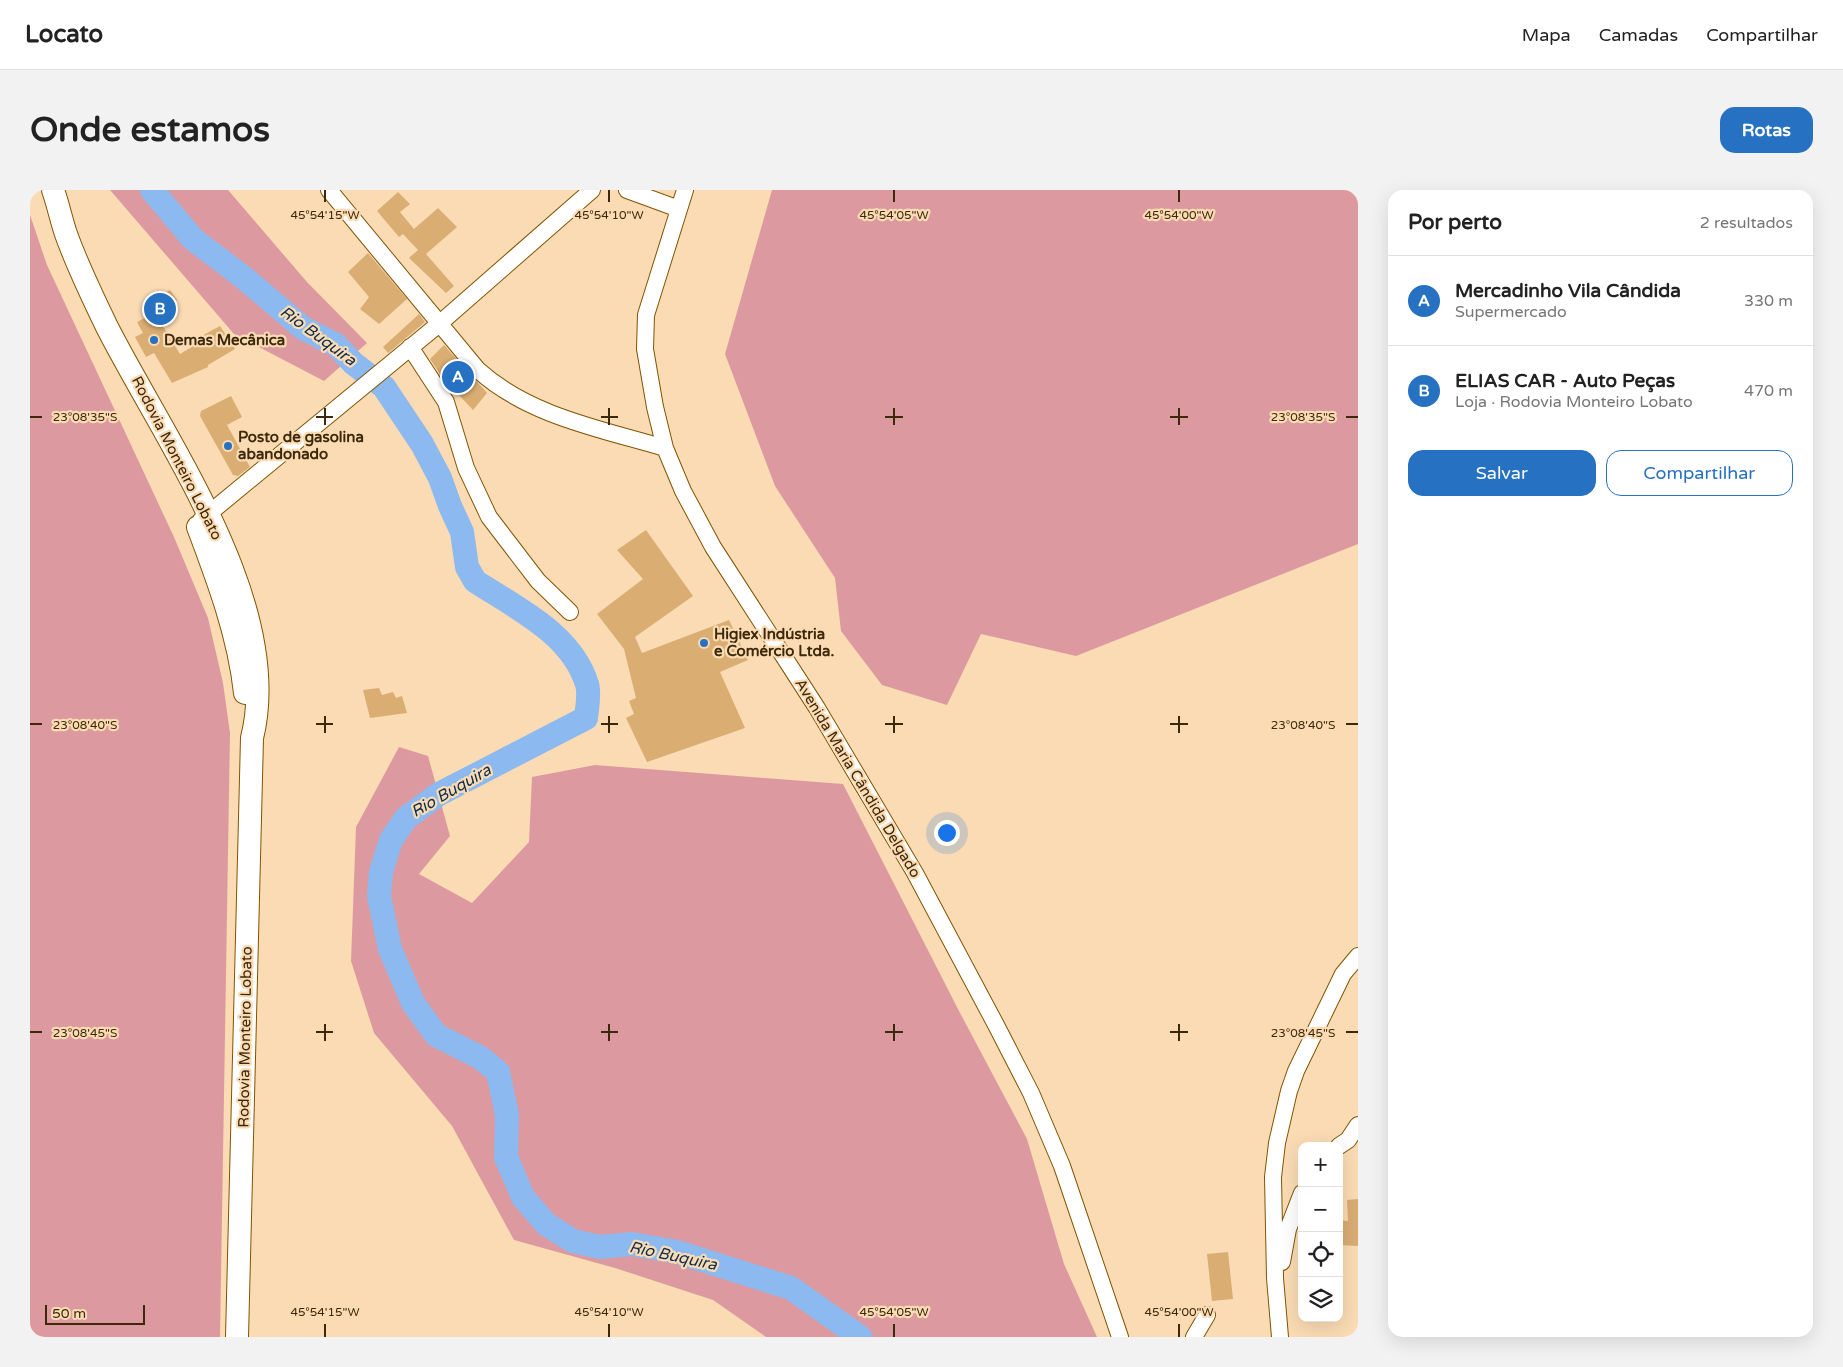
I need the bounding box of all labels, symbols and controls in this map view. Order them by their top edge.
text: Locato [25,20,103,49]
text: Mapa [1522,24,1571,46]
text: Camadas [1599,24,1678,46]
text: Compartilhar [1706,24,1818,46]
button: Rotas [1720,107,1813,153]
text: Onde estamos [30,109,270,151]
text: 45°54'15"W [290,208,360,222]
text: 45°54'10"W [574,208,644,222]
text: 45°54'05"W [859,208,929,222]
text: 45°54'00"W [1144,208,1214,222]
text: Por perto [1408,210,1502,235]
text: 2 resultados [1700,213,1793,233]
text: Mercadinho Vila Cândida [1455,280,1681,302]
pin: B [144,290,176,328]
text: A [1418,291,1430,311]
text: 330 m [1744,291,1793,311]
water label: Rio Buquira [276,302,361,371]
text: Supermercado [1455,302,1567,322]
place label: Demas Mecânica [164,331,285,349]
marker: Demas Mecânica [148,334,160,346]
pin: A [442,358,474,396]
text: ELIAS CAR - Auto Peças [1455,370,1675,392]
street label: Rodovia Monteiro Lobato [128,373,226,543]
text: B [1418,381,1430,401]
text: 470 m [1744,381,1793,401]
text: Loja · Rodovia Monteiro Lobato [1455,392,1693,412]
text: 23°08'35"S [53,410,117,424]
text: 23°08'35"S [1271,410,1335,424]
place label: Posto de gasolina abandonado [238,428,364,463]
marker: Posto de gasolina abandonado [222,440,234,452]
button: Salvar [1408,450,1596,496]
button: Compartilhar [1606,450,1793,496]
place label: Higiex Indústria e Comércio Ltda. [714,625,834,660]
marker: Higiex Indústria e Comércio Ltda. [698,637,710,649]
street label: Avenida Maria Cândida Delgado [791,675,925,881]
text: 23°08'40"S [53,718,117,732]
text: 23°08'40"S [1271,718,1335,732]
water label: Rio Buquira [407,760,495,822]
your location [934,820,960,846]
street label: Rodovia Monteiro Lobato [234,946,256,1128]
text: 23°08'45"S [53,1026,117,1040]
text: 23°08'45"S [1271,1026,1335,1040]
map controls [1298,1142,1343,1322]
button: + [1298,1142,1343,1187]
button: − [1298,1187,1343,1232]
button: locate [1298,1232,1343,1277]
water label: Rio Buquira [627,1237,720,1275]
button: layers [1298,1277,1343,1322]
scale bar [45,1302,145,1325]
text: 50 m [52,1305,86,1322]
text: 45°54'15"W [290,1305,360,1319]
text: 45°54'10"W [574,1305,644,1319]
text: 45°54'05"W [859,1305,929,1319]
text: 45°54'00"W [1144,1305,1214,1319]

